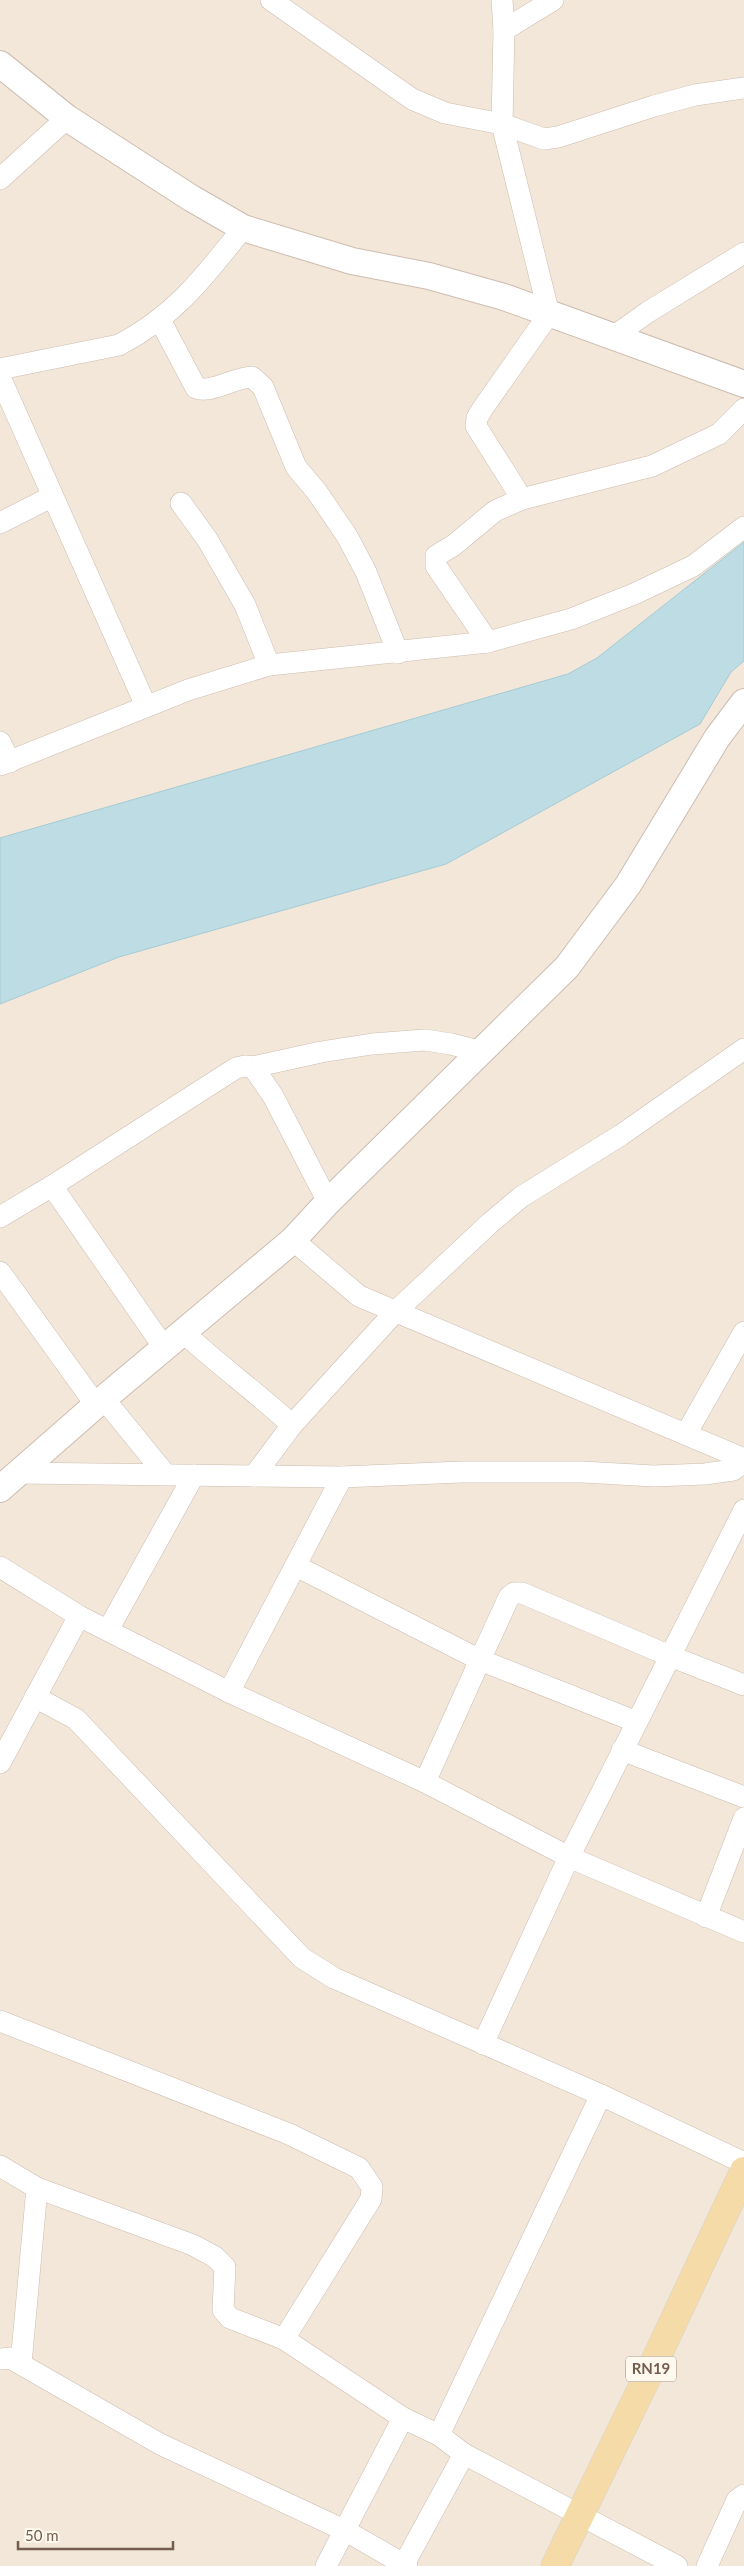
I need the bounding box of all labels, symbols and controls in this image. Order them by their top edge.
road number: RN19 [626,2356,676,2382]
scale bar [18,2518,172,2550]
text: 50 m [25,2526,59,2544]

